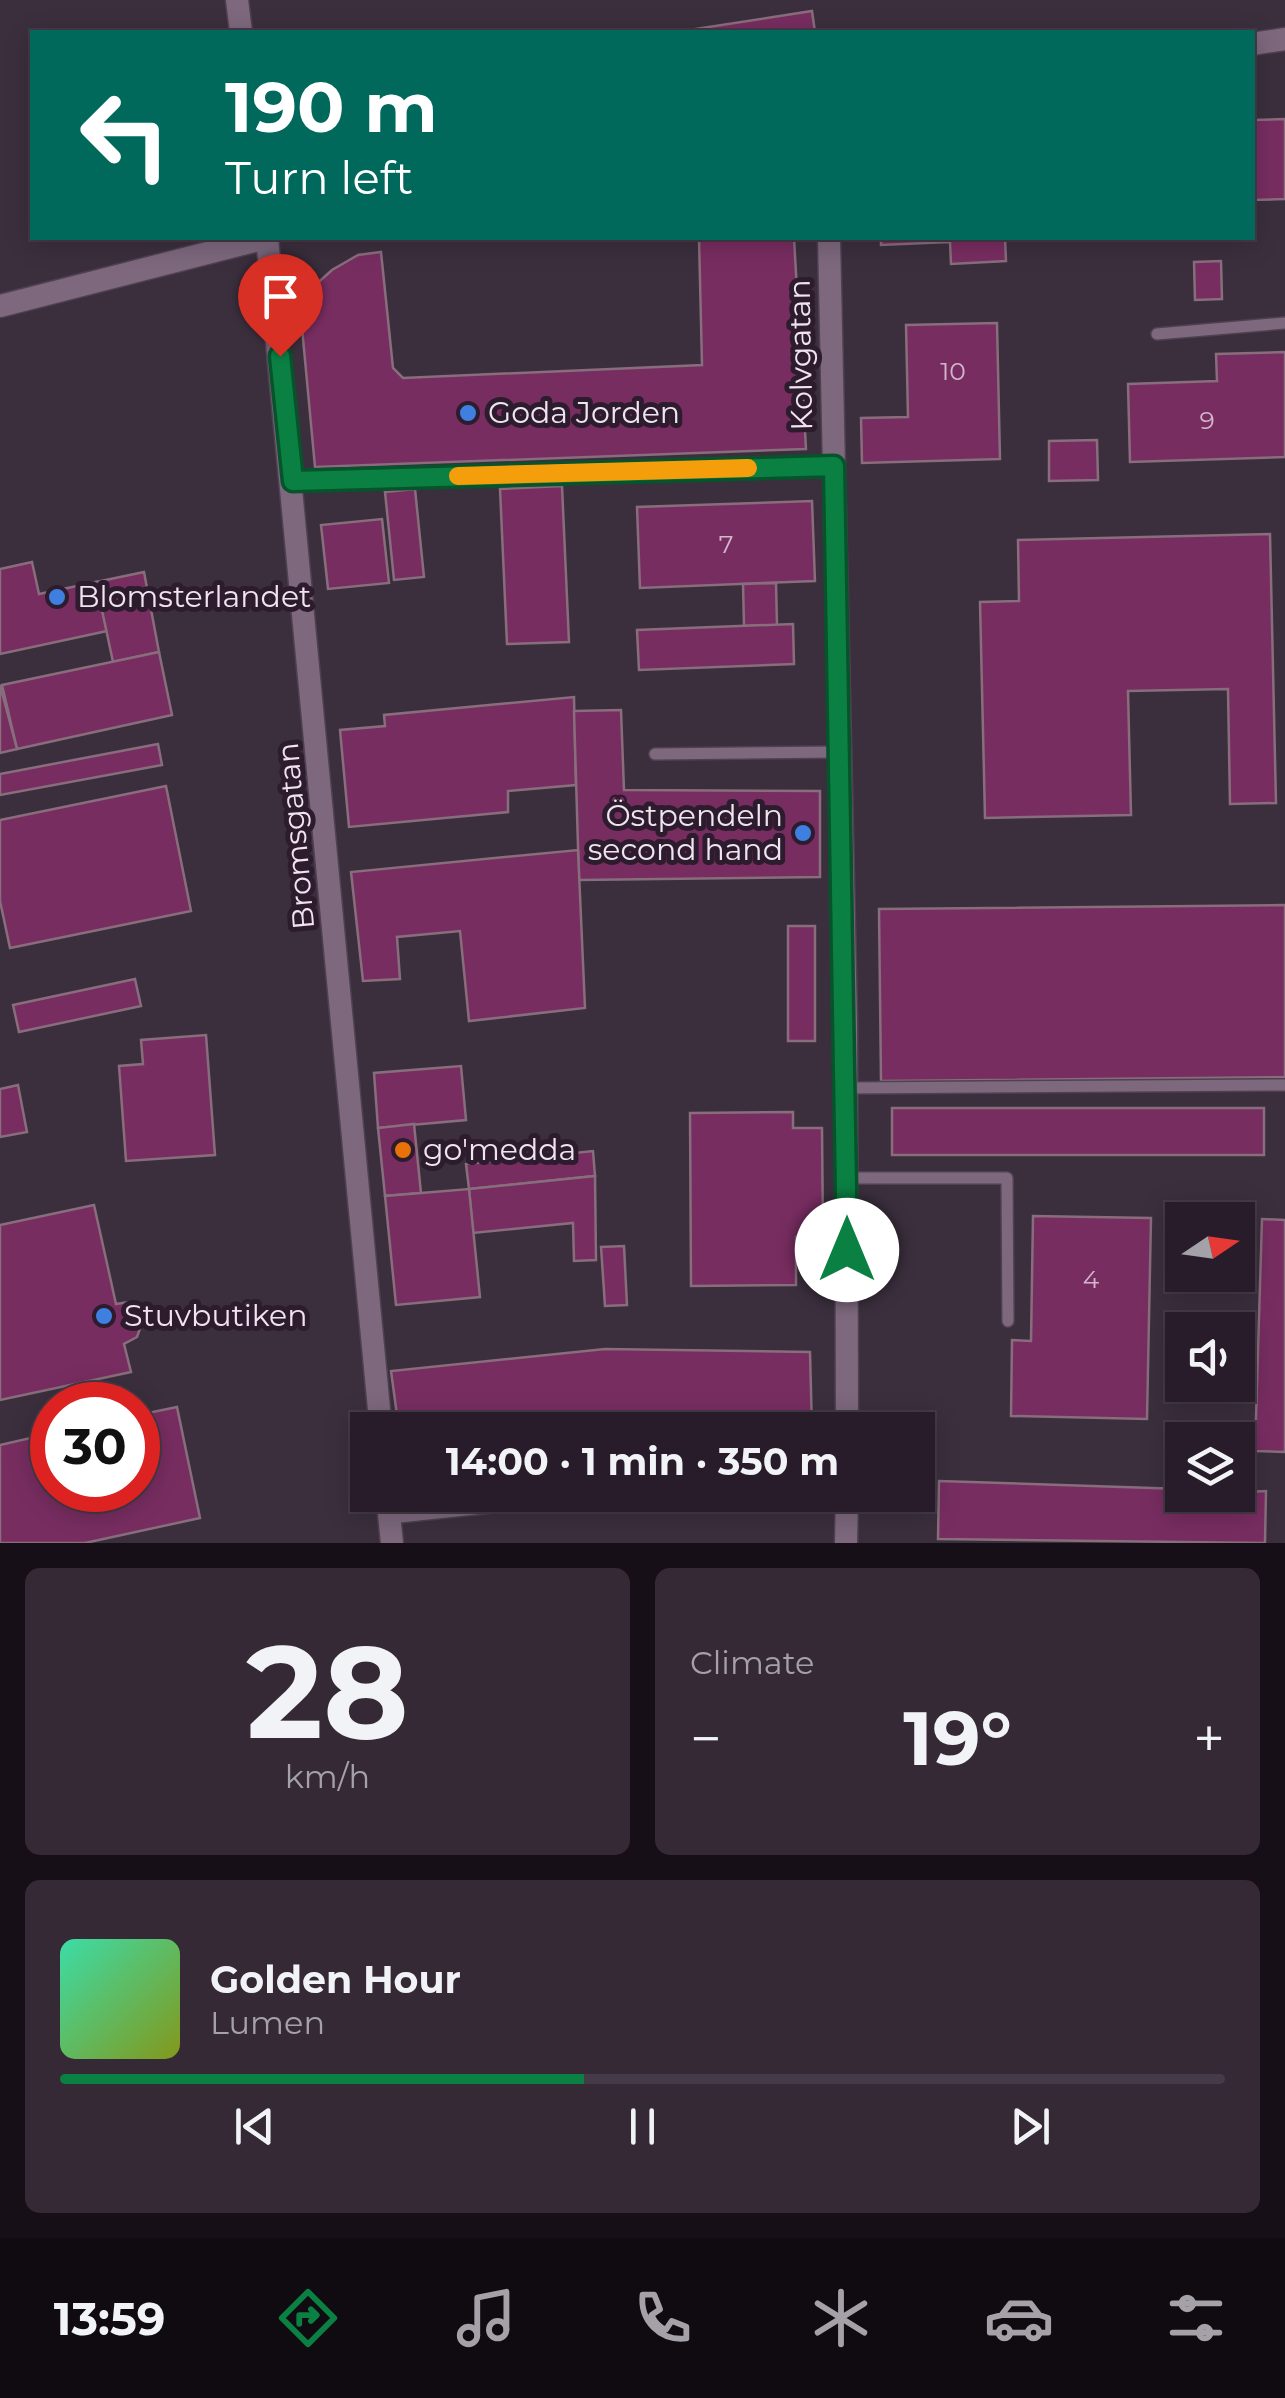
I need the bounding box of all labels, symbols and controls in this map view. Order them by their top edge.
text: 190 m [225,64,438,150]
icon: left [60,70,190,200]
text: Turn left [225,150,413,205]
pin [238,254,323,357]
icon: arrive [253,269,308,324]
street label: Kolvgatan [781,279,820,431]
house number: 10 [940,356,966,386]
place label: Goda Jorden [488,394,680,431]
marker: Goda Jorden [457,402,479,424]
house number: 9 [1199,405,1215,435]
house number: 7 [719,529,733,559]
place label: Blomsterlandet [77,578,311,615]
marker: Blomsterlandet [46,586,68,608]
street label: Bromsgatan [269,741,322,931]
place label: Östpendeln second hand [588,797,783,868]
marker: Östpendeln second hand [792,822,814,844]
place label: go'medda [423,1131,576,1168]
marker: go'medda [392,1139,414,1161]
position arrow [795,1198,899,1302]
north arrow [1165,1202,1255,1292]
map controls [1165,1202,1255,1512]
house number: 4 [1083,1264,1100,1294]
place label: Stuvbutiken [124,1297,308,1334]
marker: Stuvbutiken [93,1305,115,1327]
button: sound [1165,1312,1255,1402]
speed limit sign: 30 [30,1382,160,1512]
button: layers [1165,1422,1255,1512]
text: 14:00 · 1 min · 350 m [446,1438,839,1485]
text: 28 [246,1612,409,1771]
text: Climate [690,1643,814,1682]
text: 19° [903,1692,1012,1784]
text: − [690,1705,722,1772]
text: + [1193,1705,1225,1772]
text: km/h [285,1757,370,1796]
text: Golden Hour [210,1956,461,2003]
text: Lumen [210,2003,325,2042]
icon: previous [227,2099,282,2154]
icon: pause [615,2099,670,2154]
icon: next [1003,2099,1058,2154]
icon: directions [273,2283,343,2353]
icon: music [451,2283,521,2353]
icon: phone [628,2283,698,2353]
icon: climate [806,2283,876,2353]
icon: car [984,2283,1054,2353]
icon: filters [1161,2283,1231,2353]
text: 13:59 [54,2291,165,2346]

